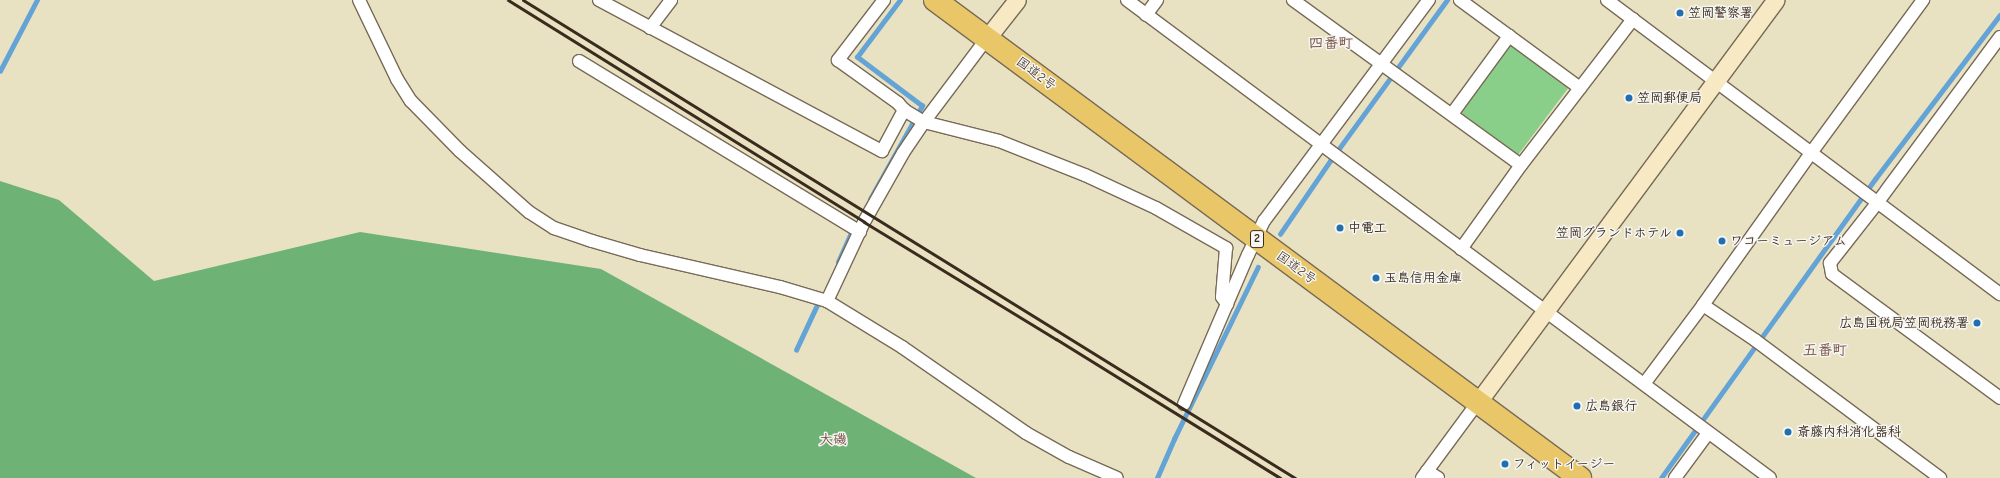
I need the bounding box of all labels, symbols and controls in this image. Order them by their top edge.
place label: 笠岡警察署 [1688,5,1753,21]
marker: 笠岡警察署 [1675,8,1685,18]
district label: 四番町 [1309,35,1353,53]
street label: 国道2号 [1013,54,1059,94]
place label: 笠岡郵便局 [1637,90,1702,106]
marker: 笠岡郵便局 [1624,93,1634,103]
place label: 中電工 [1348,220,1387,236]
marker: 中電工 [1335,223,1345,233]
place label: 笠岡グランドホテル [1555,225,1672,241]
marker: 笠岡グランドホテル [1675,228,1685,238]
road number: 2 [1250,229,1264,249]
place label: ワコーミュージアム [1730,233,1847,249]
marker: ワコーミュージアム [1717,236,1727,246]
street label: 国道2号 [1273,248,1319,288]
place label: 玉島信用金庫 [1384,270,1462,286]
marker: 玉島信用金庫 [1371,273,1381,283]
place label: 広島国税局笠岡税務署 [1839,315,1969,331]
marker: 広島国税局笠岡税務署 [1972,318,1982,328]
district label: 五番町 [1803,342,1847,360]
place label: 広島銀行 [1585,398,1637,414]
marker: 広島銀行 [1572,401,1582,411]
place label: 斎藤内科消化器科 [1797,424,1901,440]
marker: 斎藤内科消化器科 [1782,426,1794,438]
district label: 大磯 [819,432,847,448]
place label: フィットイージー [1513,456,1616,472]
marker: フィットイージー [1500,459,1510,469]

